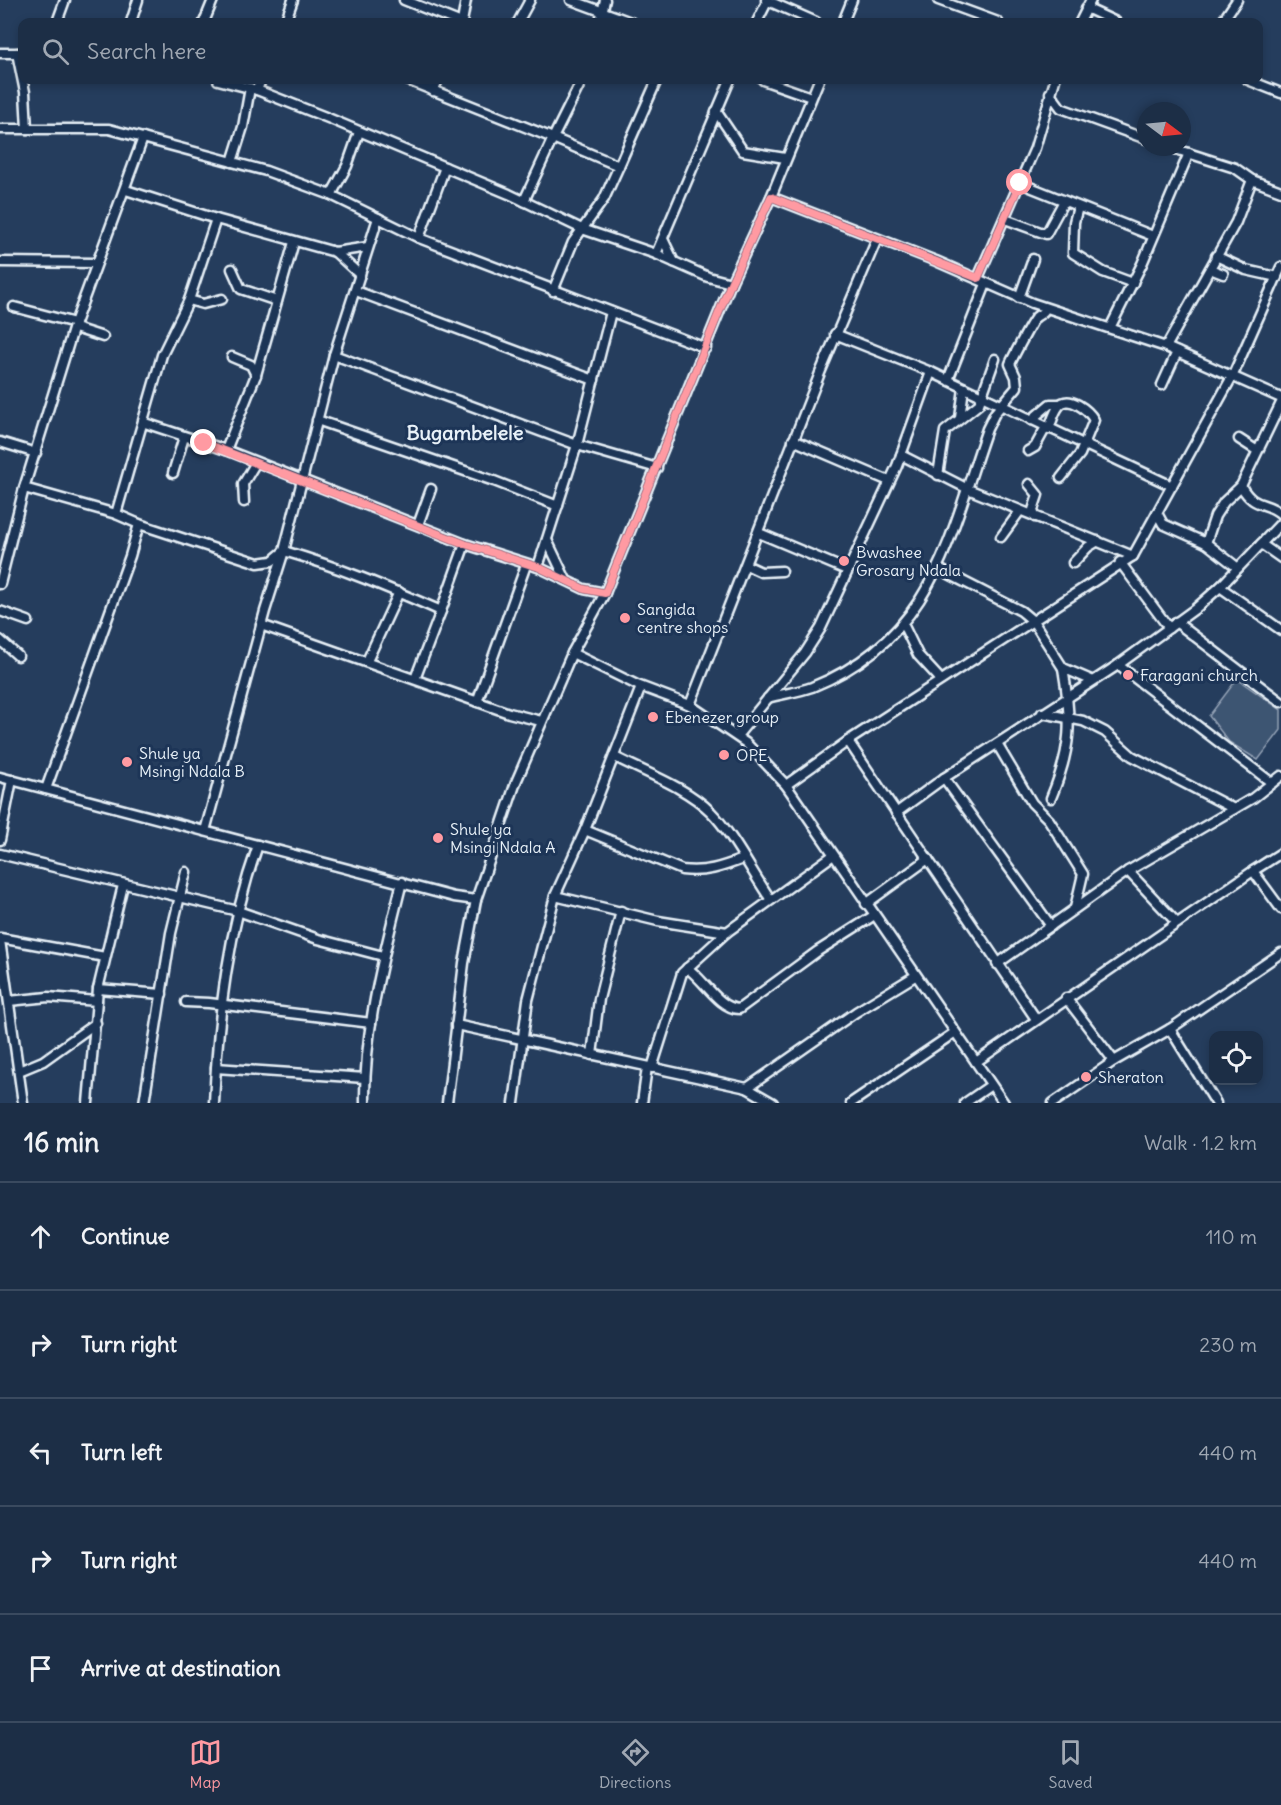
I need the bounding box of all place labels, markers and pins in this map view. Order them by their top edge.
place label: Bwashee Grosary Ndala [856,542,961,580]
marker: Bwashee Grosary Ndala [837,554,851,568]
place label: Sangida centre shops [637,599,728,637]
marker: Sangida centre shops [618,611,632,625]
place label: Faragani church [1140,665,1258,685]
marker: Faragani church [1121,668,1135,682]
place label: Ebenezer group [665,707,779,727]
marker: Ebenezer group [646,710,660,724]
place label: Shule ya Msingi Ndala B [139,743,245,781]
place label: OPE [736,745,767,765]
marker: OPE [717,748,731,762]
marker: Shule ya Msingi Ndala B [120,755,134,769]
place label: Shule ya Msingi Ndala A [450,819,556,857]
marker: Shule ya Msingi Ndala A [431,831,445,845]
place label: Sheraton [1098,1067,1164,1087]
marker: Sheraton [1079,1070,1093,1084]

